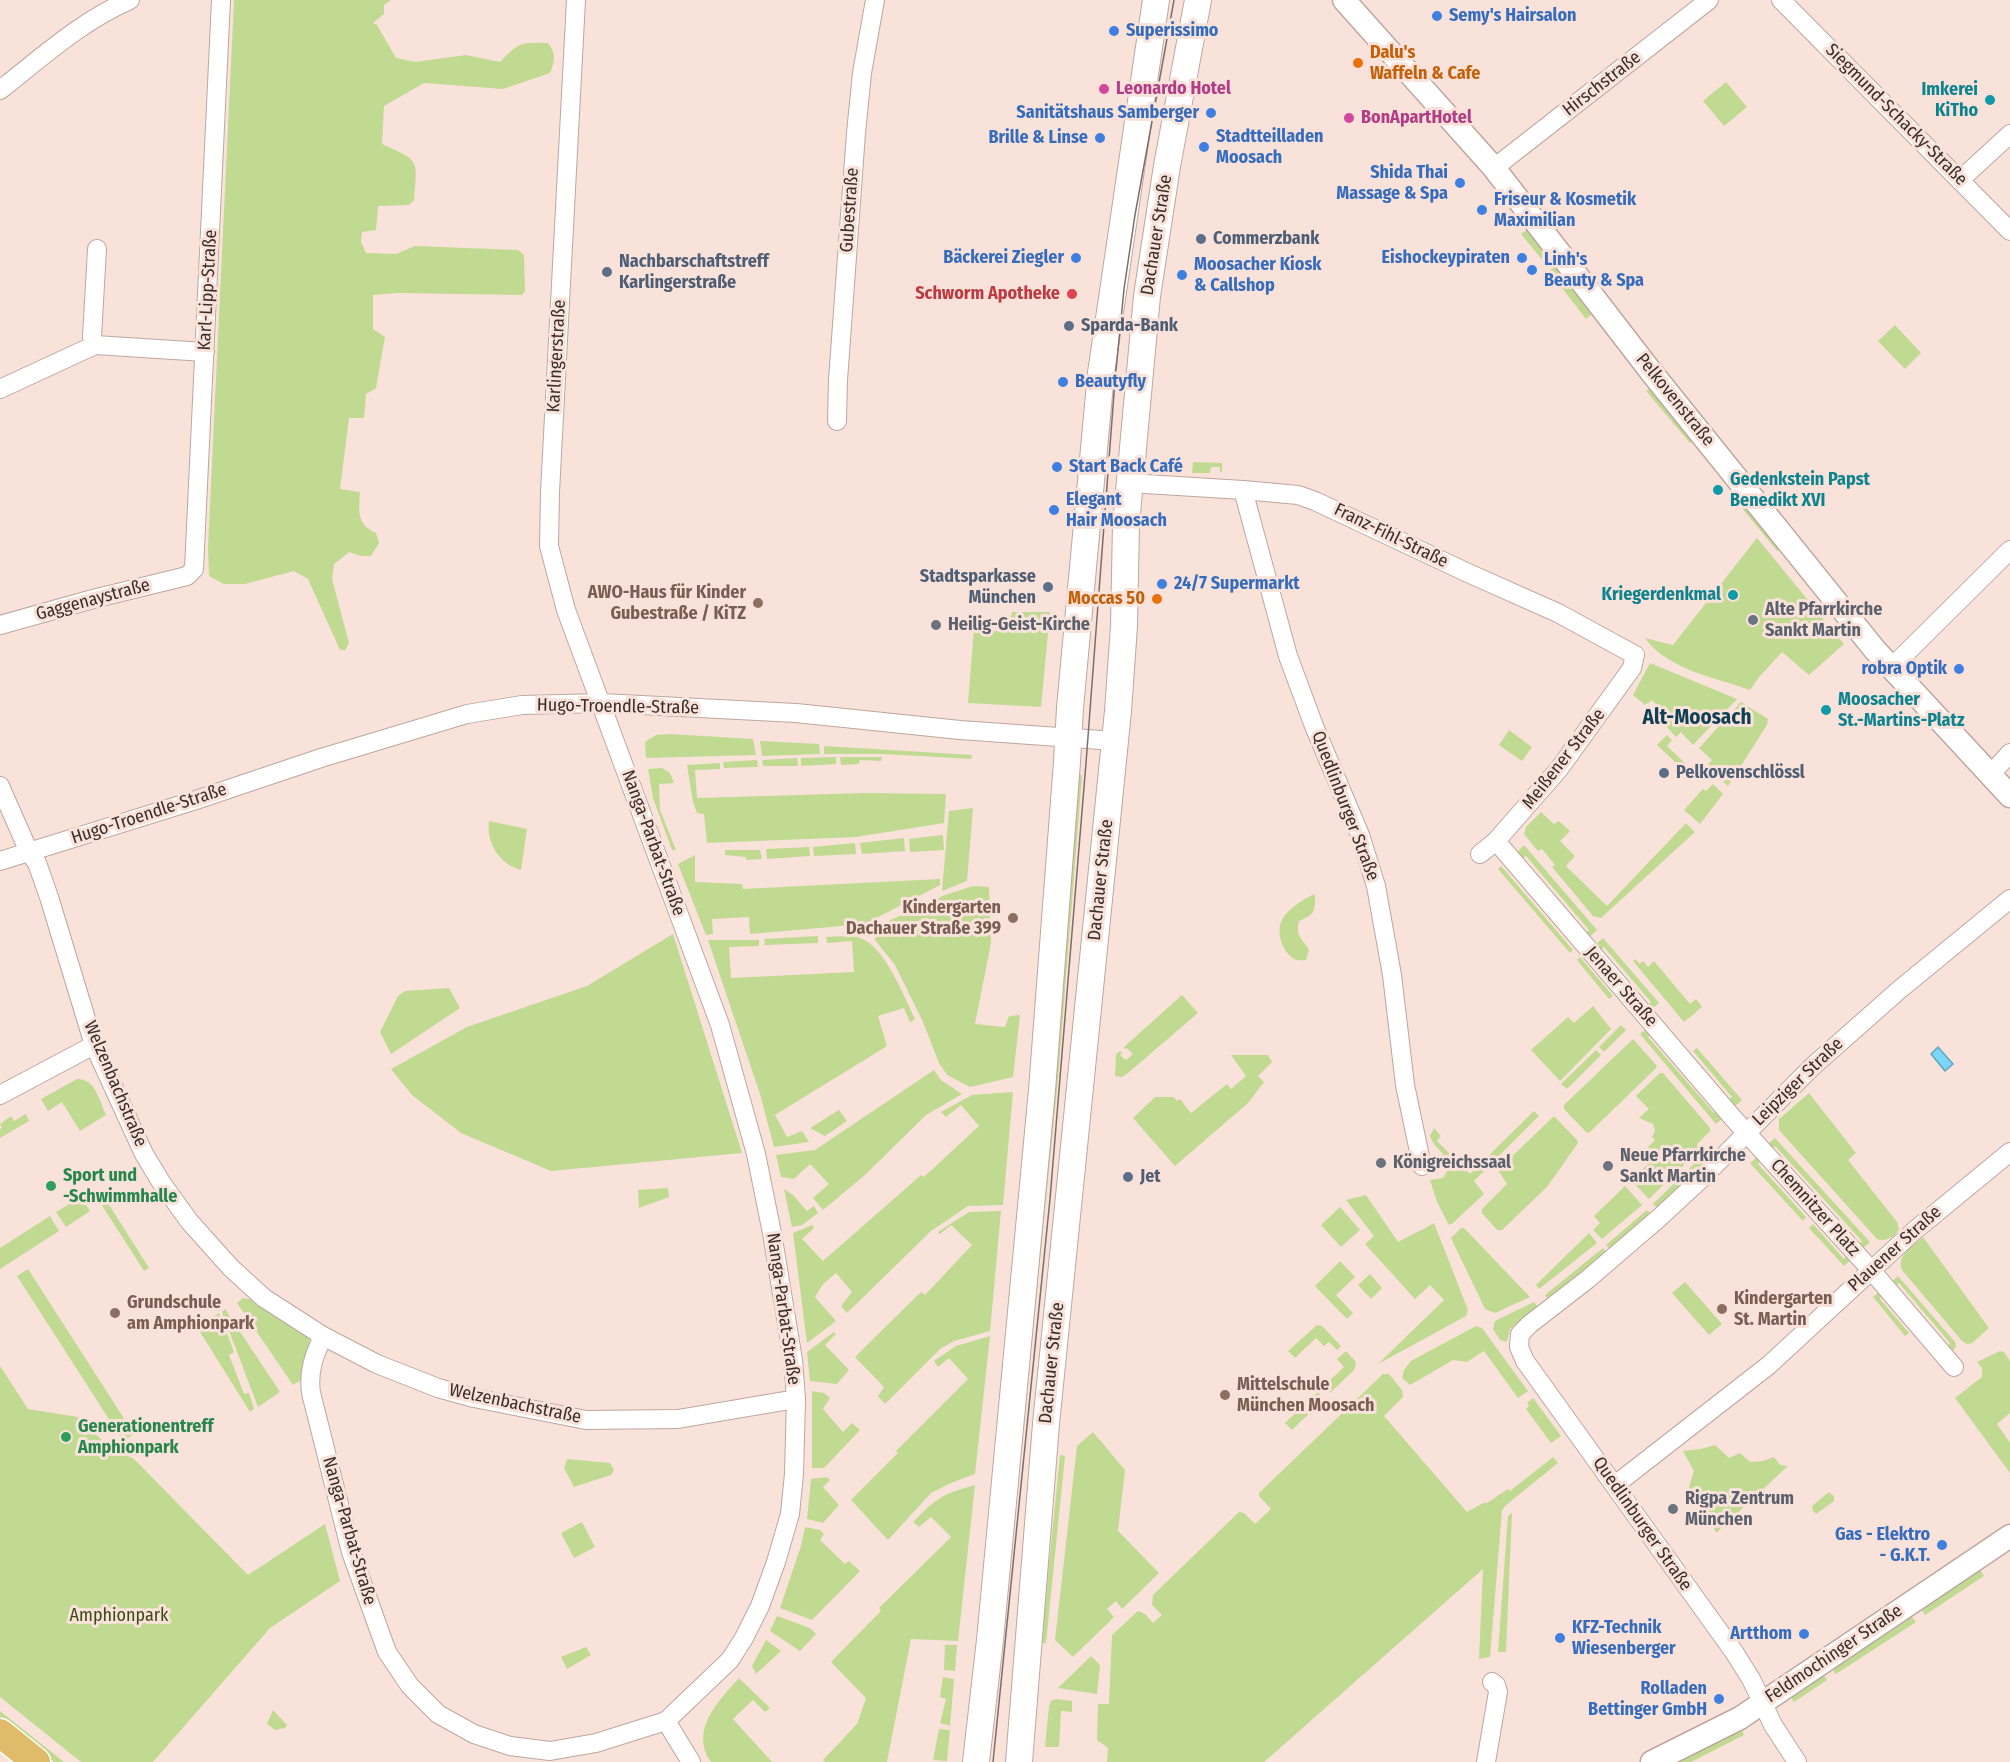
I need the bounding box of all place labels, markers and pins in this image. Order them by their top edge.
place label: Semy's Hairsalon [1449,5,1576,27]
marker: Semy's Hairsalon [1430,9,1444,23]
place label: Superissimo [1126,20,1218,42]
marker: Superissimo [1107,24,1121,38]
place label: Dalu's Waffeln & Cafe [1370,42,1480,84]
marker: Dalu's Waffeln & Cafe [1351,56,1365,70]
place label: Leonardo Hotel [1116,78,1231,100]
place label: Imkerei KiTho [1921,79,1978,122]
marker: Leonardo Hotel [1097,82,1111,96]
marker: Imkerei KiTho [1983,93,1997,107]
place label: Sanitätshaus Samberger [1016,102,1199,124]
marker: Sanitätshaus Samberger [1204,106,1218,120]
place label: BonApartHotel [1361,107,1472,129]
marker: BonApartHotel [1342,111,1356,125]
place label: Stadtteilladen Moosach [1216,126,1323,168]
place label: Brille & Linse [988,127,1088,149]
marker: Brille & Linse [1093,131,1107,145]
marker: Stadtteilladen Moosach [1197,140,1211,154]
place label: Shida Thai Massage & Spa [1336,162,1448,204]
marker: Shida Thai Massage & Spa [1453,176,1467,190]
place label: Friseur & Kosmetik Maximilian [1494,189,1636,232]
marker: Friseur & Kosmetik Maximilian [1475,203,1489,217]
place label: Commerzbank [1213,228,1319,250]
marker: Commerzbank [1194,232,1208,246]
place label: Bäckerei Ziegler [943,247,1064,269]
place label: Eishockeypiraten [1382,247,1510,269]
place label: Linh's Beauty & Spa [1544,249,1644,292]
place label: Nachbarschaftstreff Karlingerstraße [619,251,769,294]
marker: Bäckerei Ziegler [1069,251,1083,265]
marker: Eishockeypiraten [1515,251,1529,265]
place label: Moosacher Kiosk & Callshop [1194,254,1321,296]
marker: Linh's Beauty & Spa [1525,263,1539,277]
marker: Nachbarschaftstreff Karlingerstraße [600,265,614,279]
marker: Moosacher Kiosk & Callshop [1175,268,1189,282]
place label: Schworm Apotheke [915,283,1060,305]
marker: Schworm Apotheke [1065,287,1079,301]
place label: Sparda-Bank [1081,315,1178,337]
marker: Sparda-Bank [1062,319,1076,333]
place label: Beautyfly [1075,371,1146,393]
marker: Beautyfly [1056,375,1070,389]
place label: Start Back Café [1069,456,1183,478]
marker: Start Back Café [1050,460,1064,474]
place label: Gedenkstein Papst Benedikt XVI [1730,469,1870,512]
marker: Gedenkstein Papst Benedikt XVI [1711,483,1725,497]
place label: Elegant Hair Moosach [1066,489,1167,532]
marker: Elegant Hair Moosach [1047,503,1061,517]
place label: Stadtsparkasse München [920,566,1036,608]
place label: 24/7 Supermarkt [1174,573,1300,595]
marker: 24/7 Supermarkt [1155,577,1169,591]
marker: Stadtsparkasse München [1041,580,1055,594]
place label: AWO-Haus für Kinder Gubestraße / KiTZ [588,582,746,624]
place label: Kriegerdenkmal [1601,584,1721,606]
place label: Moccas 50 [1068,588,1145,610]
marker: Kriegerdenkmal [1726,588,1740,602]
marker: Moccas 50 [1150,592,1164,606]
marker: AWO-Haus für Kinder Gubestraße / KiTZ [751,596,765,610]
place label: Alte Pfarrkirche Sankt Martin [1765,599,1882,642]
marker: Alte Pfarrkirche Sankt Martin [1746,613,1760,627]
place label: Heilig-Geist-Kirche [948,614,1090,636]
marker: Heilig-Geist-Kirche [929,618,943,632]
place label: robra Optik [1862,658,1947,680]
marker: robra Optik [1952,662,1966,676]
place label: Moosacher St.-Martins-Platz [1838,689,1964,732]
marker: Moosacher St.-Martins-Platz [1819,703,1833,717]
place label: Pelkovenschlössl [1676,762,1805,784]
marker: Pelkovenschlössl [1657,766,1671,780]
place label: Kindergarten Dachauer Straße 399 [846,897,1001,940]
marker: Kindergarten Dachauer Straße 399 [1006,911,1020,925]
place label: Neue Pfarrkirche Sankt Martin [1620,1145,1746,1188]
place label: Königreichssaal [1393,1152,1511,1174]
marker: Königreichssaal [1374,1156,1388,1170]
marker: Neue Pfarrkirche Sankt Martin [1601,1159,1615,1173]
place label: Sport und -Schwimmhalle [63,1165,177,1208]
place label: Jet [1140,1166,1161,1188]
marker: Jet [1121,1170,1135,1184]
marker: Sport und -Schwimmhalle [44,1179,58,1193]
place label: Kindergarten St. Martin [1734,1288,1833,1330]
place label: Grundschule am Amphionpark [127,1292,254,1334]
marker: Kindergarten St. Martin [1715,1302,1729,1316]
marker: Grundschule am Amphionpark [108,1306,122,1320]
place label: Mittelschule München Moosach [1237,1374,1375,1416]
marker: Mittelschule München Moosach [1218,1388,1232,1402]
place label: Generationentreff Amphionpark [78,1416,213,1458]
marker: Generationentreff Amphionpark [59,1430,73,1444]
place label: Rigpa Zentrum München [1685,1488,1794,1530]
marker: Rigpa Zentrum München [1666,1502,1680,1516]
place label: Gas - Elektro - G.K.T. [1835,1524,1930,1567]
marker: Gas - Elektro - G.K.T. [1935,1538,1949,1552]
place label: KFZ-Technik Wiesenberger [1572,1617,1676,1660]
place label: Artthom [1730,1623,1792,1645]
marker: Artthom [1797,1627,1811,1641]
marker: KFZ-Technik Wiesenberger [1553,1631,1567,1645]
place label: Rolladen Bettinger GmbH [1588,1678,1707,1720]
marker: Rolladen Bettinger GmbH [1712,1692,1726,1706]

